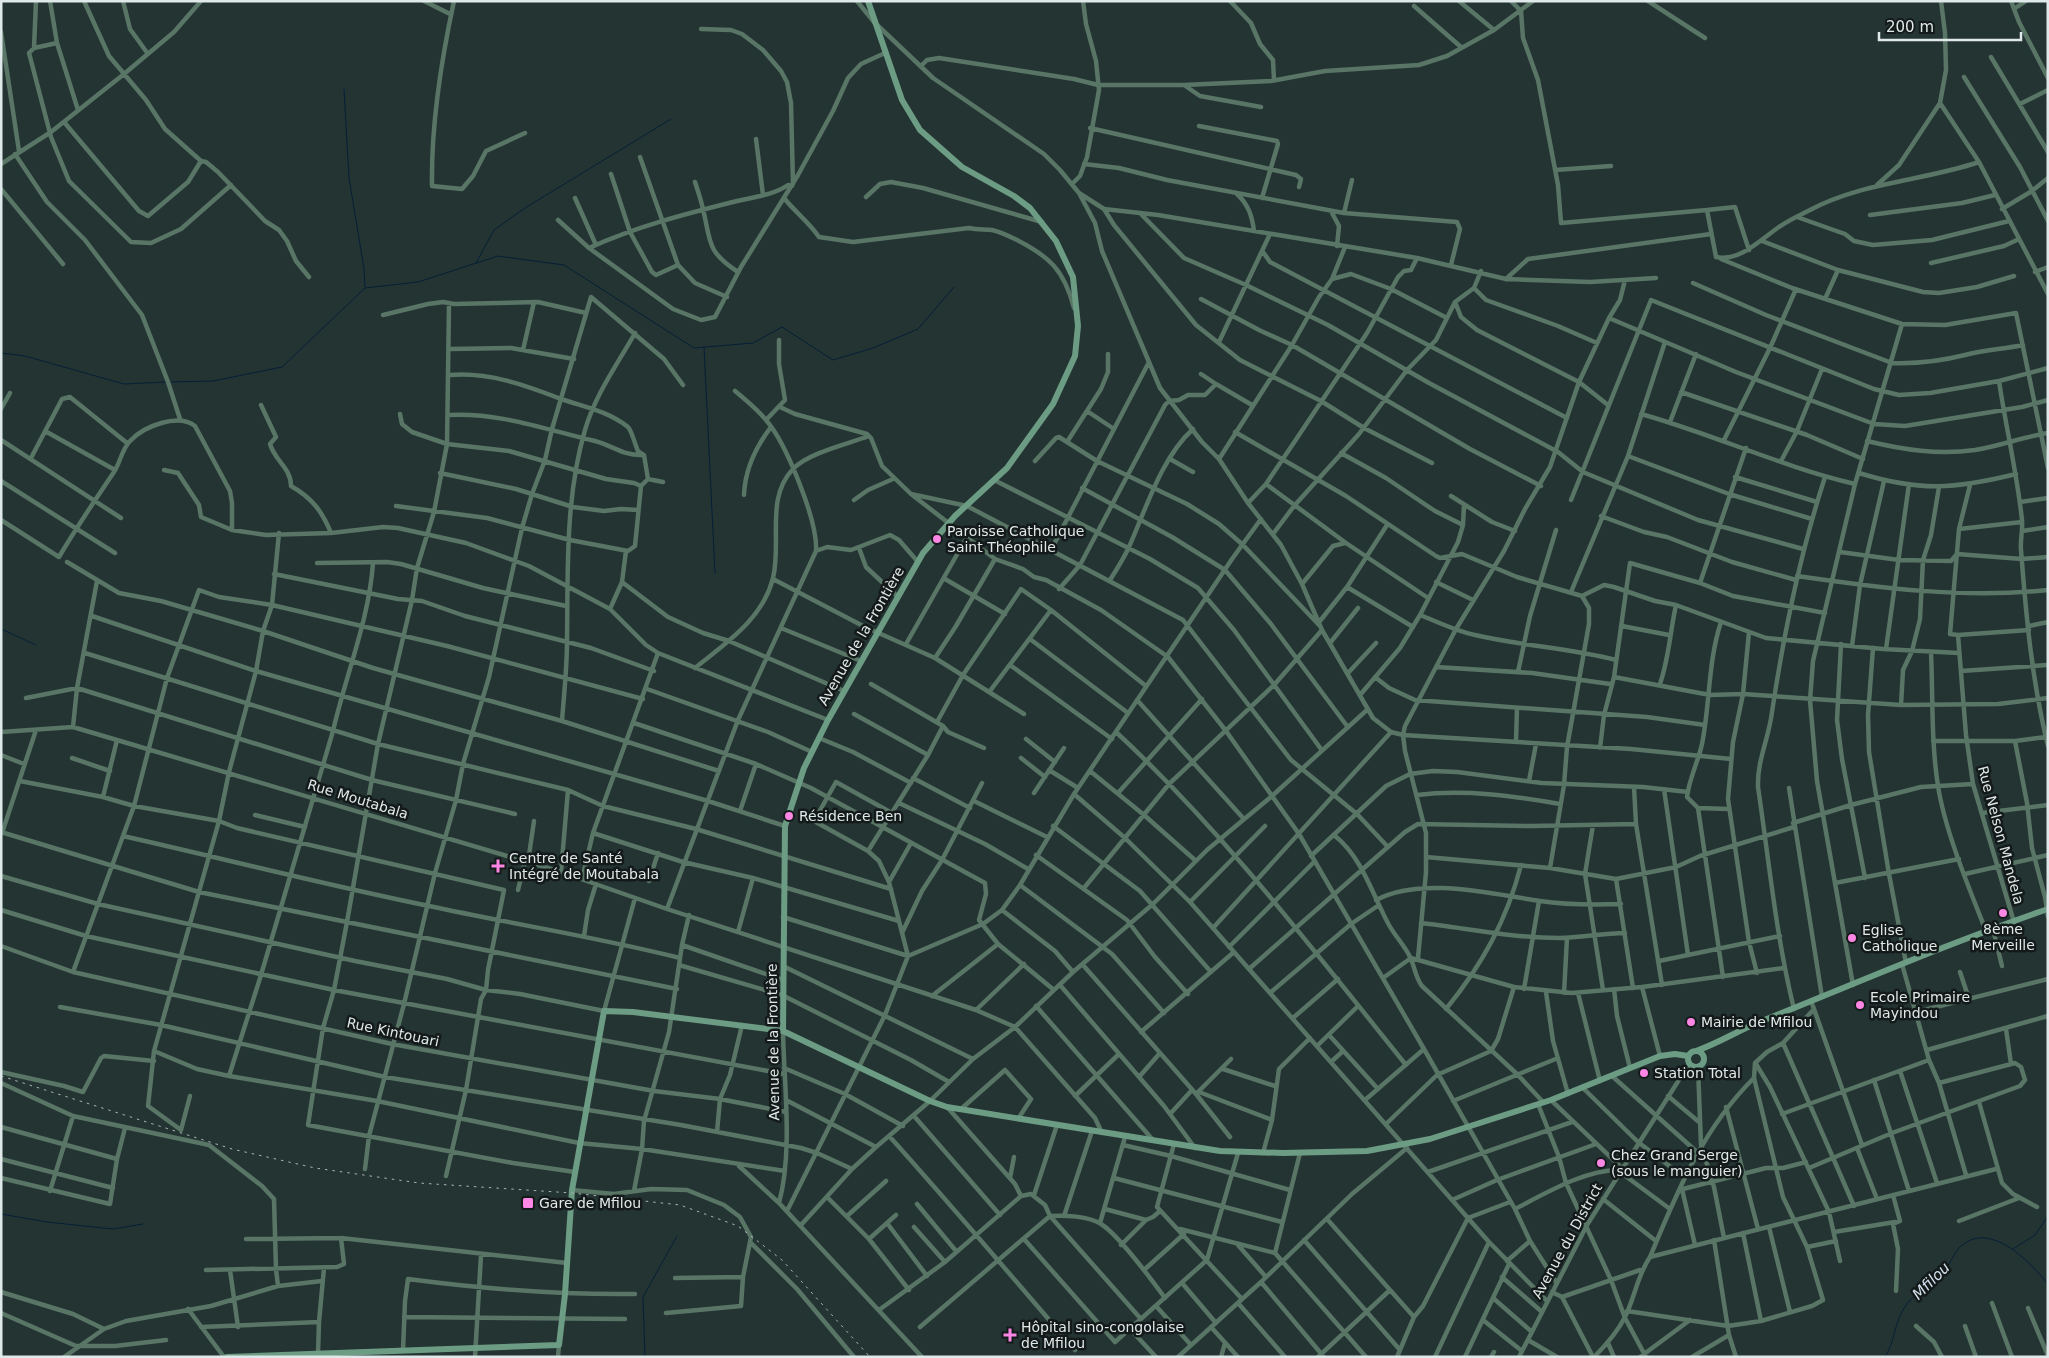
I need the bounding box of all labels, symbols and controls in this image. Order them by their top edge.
scale bar [1879,10,2022,42]
text: 200 m [1886,18,1934,36]
place label: Paroisse Catholique Saint Théophile [947,523,1084,555]
marker: Paroisse Catholique Saint Théophile [931,533,943,545]
street label: Avenue de la Frontière [815,564,907,708]
street label: Rue Nelson Mandela [1975,764,2027,906]
street label: Rue Moutabala [306,776,410,822]
place label: Résidence Ben [799,808,902,824]
marker: Résidence Ben [783,810,795,822]
place label: Centre de Santé Intégré de Moutabala [509,850,659,882]
marker: Centre de Santé Intégré de Moutabala [491,859,505,873]
marker: 8ème Merveille [1997,907,2009,919]
place label: 8ème Merveille [1971,921,2035,953]
place label: Eglise Catholique [1862,922,1937,954]
marker: Eglise Catholique [1846,932,1858,944]
street label: Avenue de la Frontière [764,963,782,1121]
place label: Ecole Primaire Mayindou [1870,989,1970,1021]
marker: Ecole Primaire Mayindou [1854,999,1866,1011]
street label: Rue Kintouari [345,1014,441,1050]
place label: Mairie de Mfilou [1701,1014,1812,1030]
marker: Mairie de Mfilou [1685,1016,1697,1028]
place label: Station Total [1654,1065,1741,1081]
marker: Station Total [1638,1067,1650,1079]
place label: Chez Grand Serge (sous le manguier) [1611,1147,1742,1179]
marker: Chez Grand Serge (sous le manguier) [1595,1157,1607,1169]
street label: Avenue du District [1529,1180,1606,1301]
place label: Gare de Mfilou [539,1195,641,1211]
marker: Gare de Mfilou [521,1196,535,1210]
water label: Mfilou [1909,1259,1953,1303]
place label: Hôpital sino-congolaise de Mfilou [1021,1319,1184,1351]
marker: Hôpital sino-congolaise de Mfilou [1003,1328,1017,1342]

